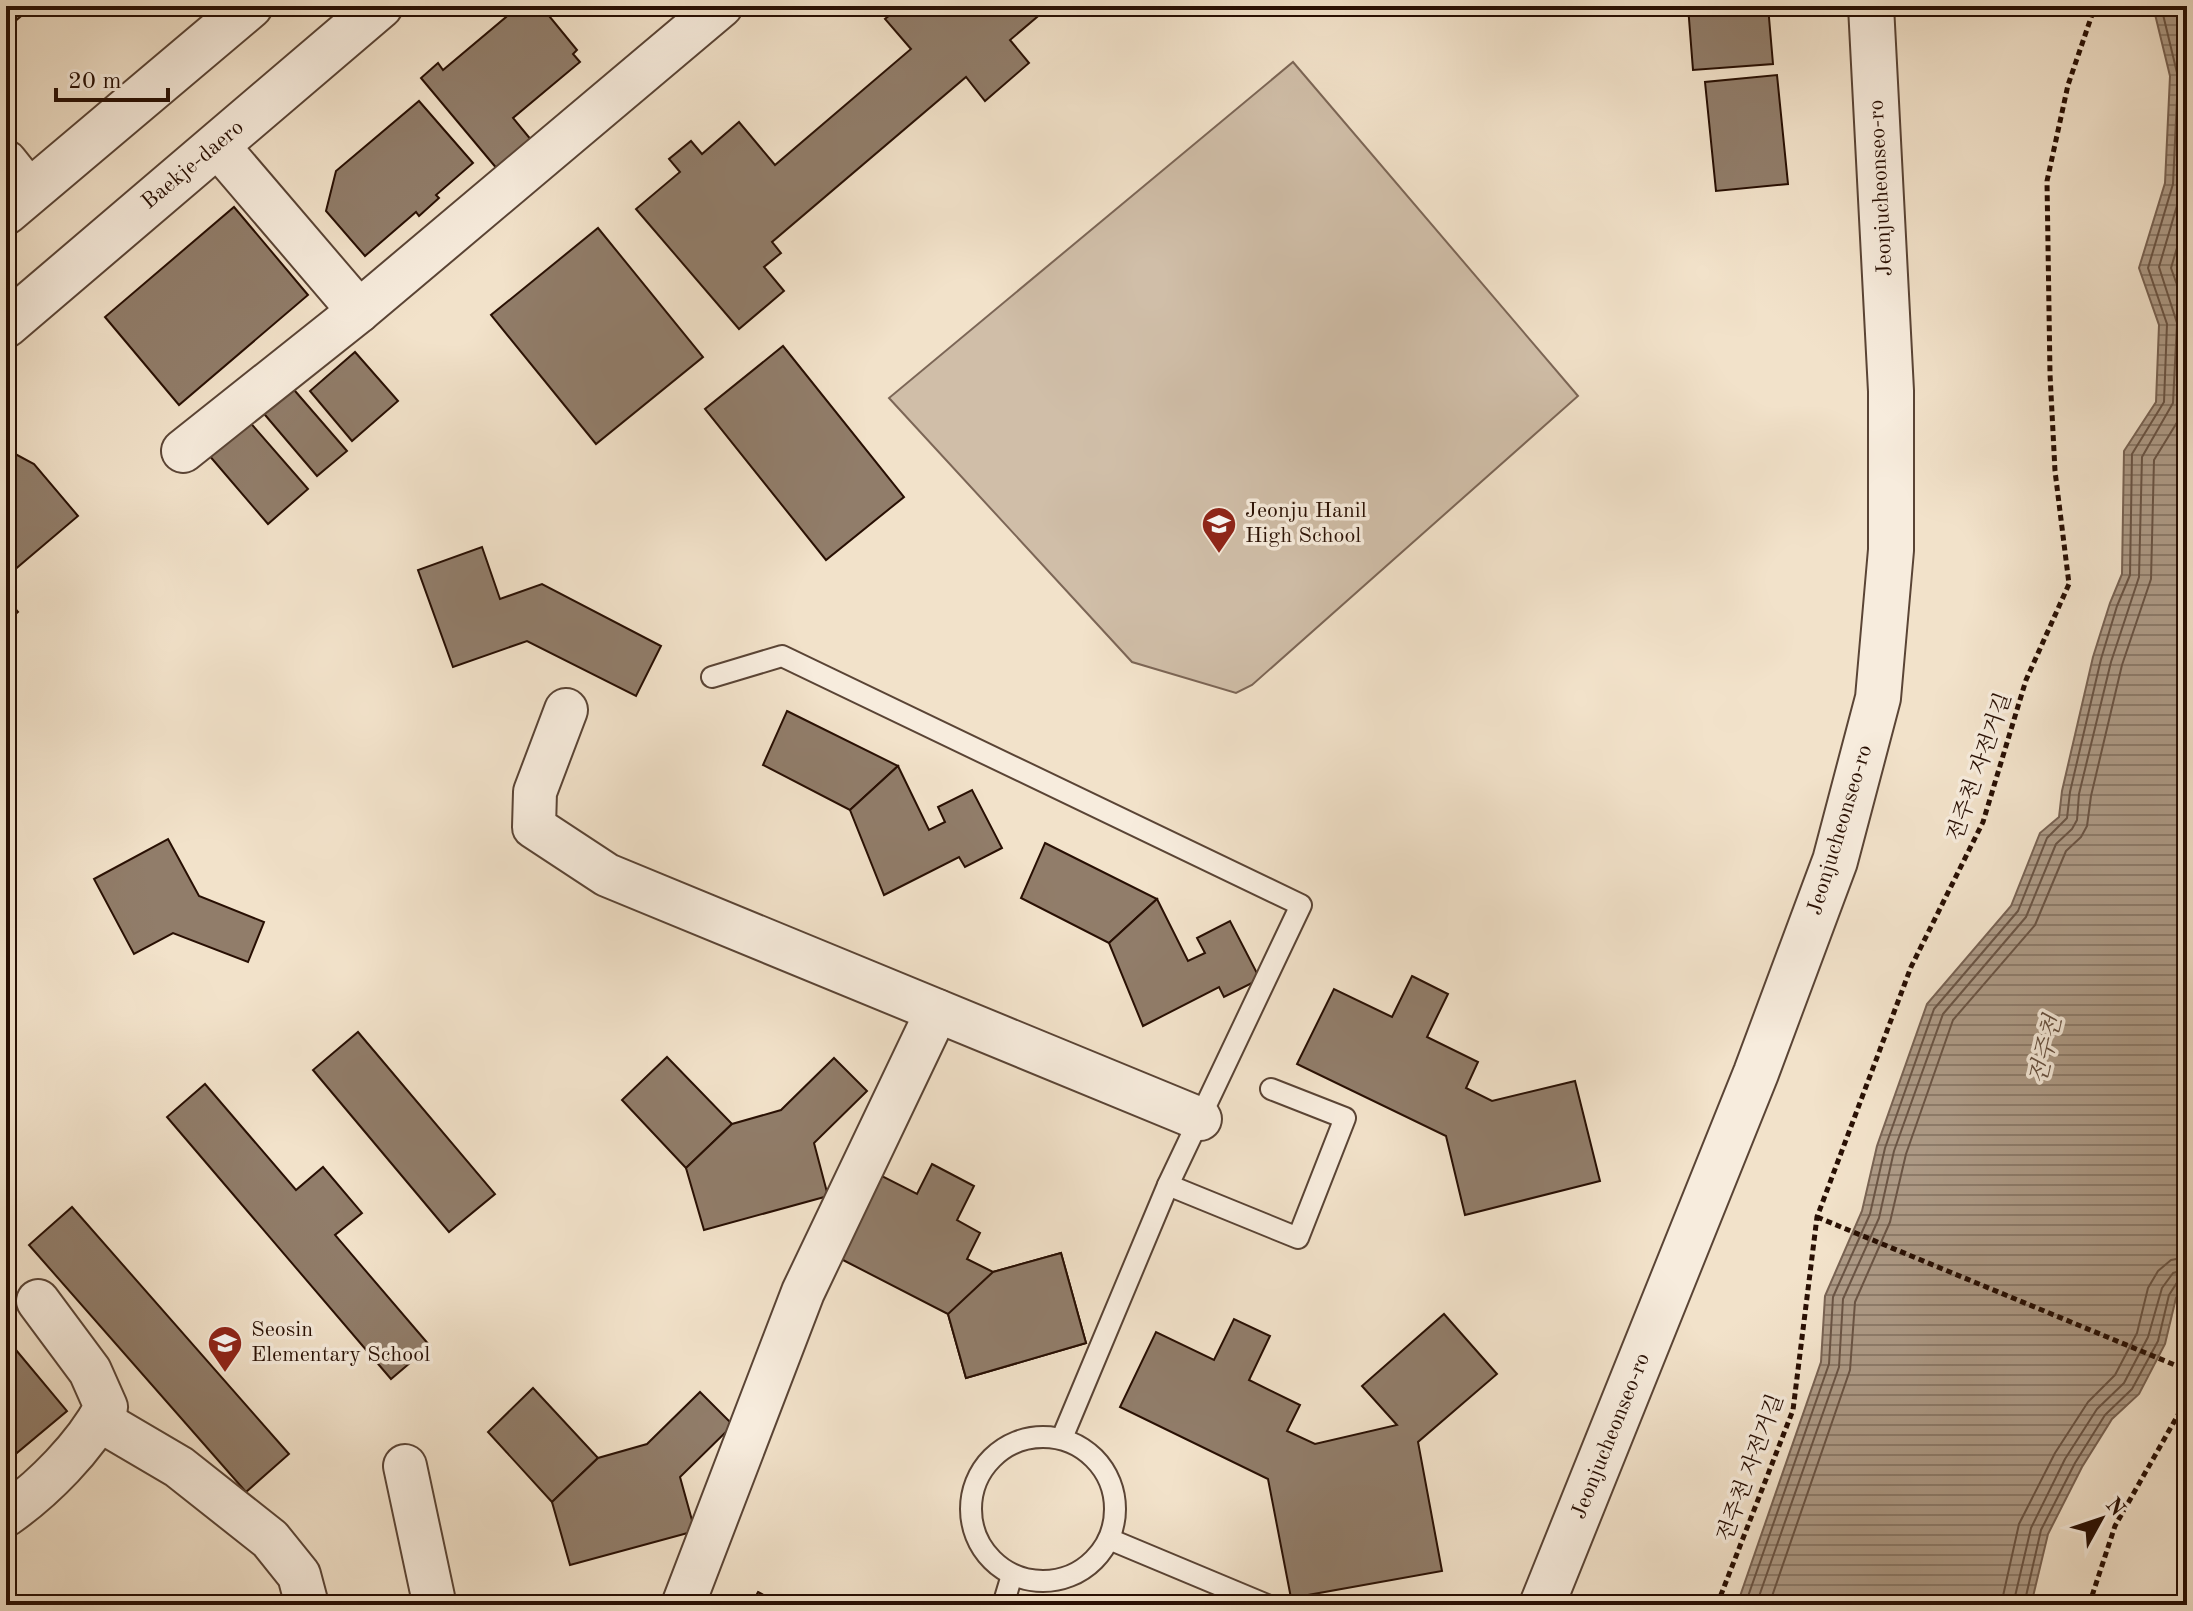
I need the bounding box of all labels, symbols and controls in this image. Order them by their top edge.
scale bar [56,52,168,102]
text: 20 m [68,70,122,94]
street label: Jeonjucheonseo-ro [1865,99,1897,277]
street label: Baekje-daero [138,116,248,214]
place label: Jeonju Hanil High School [1245,500,1367,547]
school or university icon: Jeonju Hanil High School [1200,505,1238,555]
street label: 전주천 자전거길 [1943,690,2016,844]
street label: Jeonjucheonseo-ro [1804,742,1876,918]
water label: 전주천 [2024,1011,2067,1087]
place label: Seosin Elementary School [251,1319,430,1366]
school or university icon: Seosin Elementary School [206,1324,244,1374]
street label: Jeonjucheonseo-ro [1568,1350,1654,1522]
street label: 전주천 자전거길 [1713,1391,1788,1545]
north arrow [2061,1479,2141,1559]
text: N [2101,1494,2129,1521]

